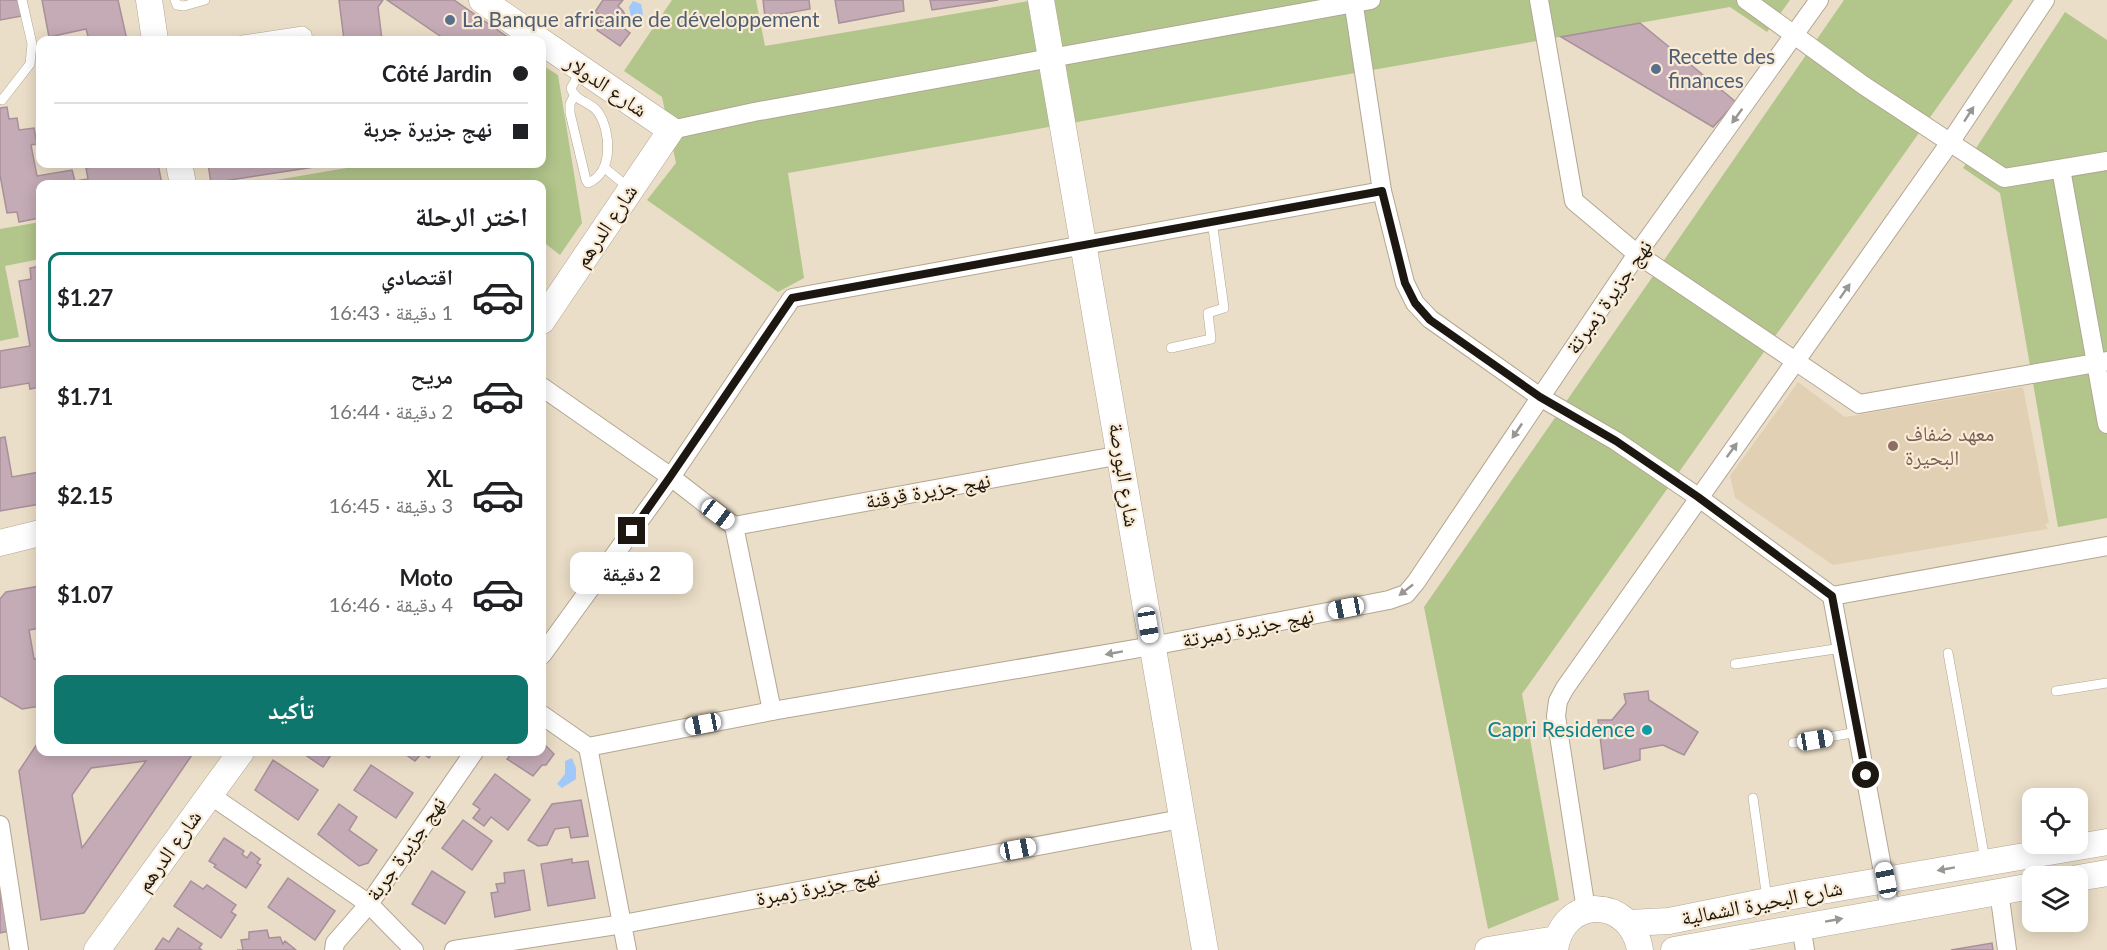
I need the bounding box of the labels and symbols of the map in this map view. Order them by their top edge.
place label: La Banque africaine de développement [462,6,820,31]
marker: La Banque africaine de développement [443,13,457,27]
place label: Recette des finances [1668,43,1775,92]
street label: شارع الدولار [559,48,653,123]
marker: Recette des finances [1649,62,1663,76]
one-way arrow [1963,106,1974,122]
one-way arrow [1731,108,1743,123]
street label: شارع الدرهم [568,179,644,273]
street label: نهج جزيرة زمبرتة [1559,234,1658,359]
one-way arrow [1839,283,1851,299]
place label: معهد ضفاف البحيرة [1905,420,1994,470]
street label: شارع البورصة [1103,421,1146,529]
one-way arrow [1512,423,1523,439]
marker: معهد ضفاف البحيرة [1886,439,1900,453]
one-way arrow [1726,442,1738,458]
street label: نهج جزيرة قرقنة [863,466,992,515]
car [698,496,738,532]
route end [618,517,645,544]
callout: 2 دقيقة [570,552,694,594]
one-way arrow [1398,584,1414,597]
car [1327,596,1365,620]
street label: نهج جزيرة زمبرتة [1180,602,1316,654]
car [1136,606,1160,644]
one-way arrow [1105,648,1124,657]
car [684,712,722,736]
place label: Capri Residence [1488,716,1635,741]
marker: Capri Residence [1640,723,1654,737]
car [1796,728,1834,752]
route start [1852,761,1879,788]
street label: نهج جزيرة جربة [360,791,452,906]
street label: شارع الدرهم [130,805,208,897]
car [999,837,1037,861]
street label: نهج جزيرة زمبرة [754,861,882,912]
car [1874,861,1898,899]
one-way arrow [1936,865,1955,874]
street label: شارع البحيرة الشمالية [1679,874,1845,931]
one-way arrow [1825,915,1844,924]

